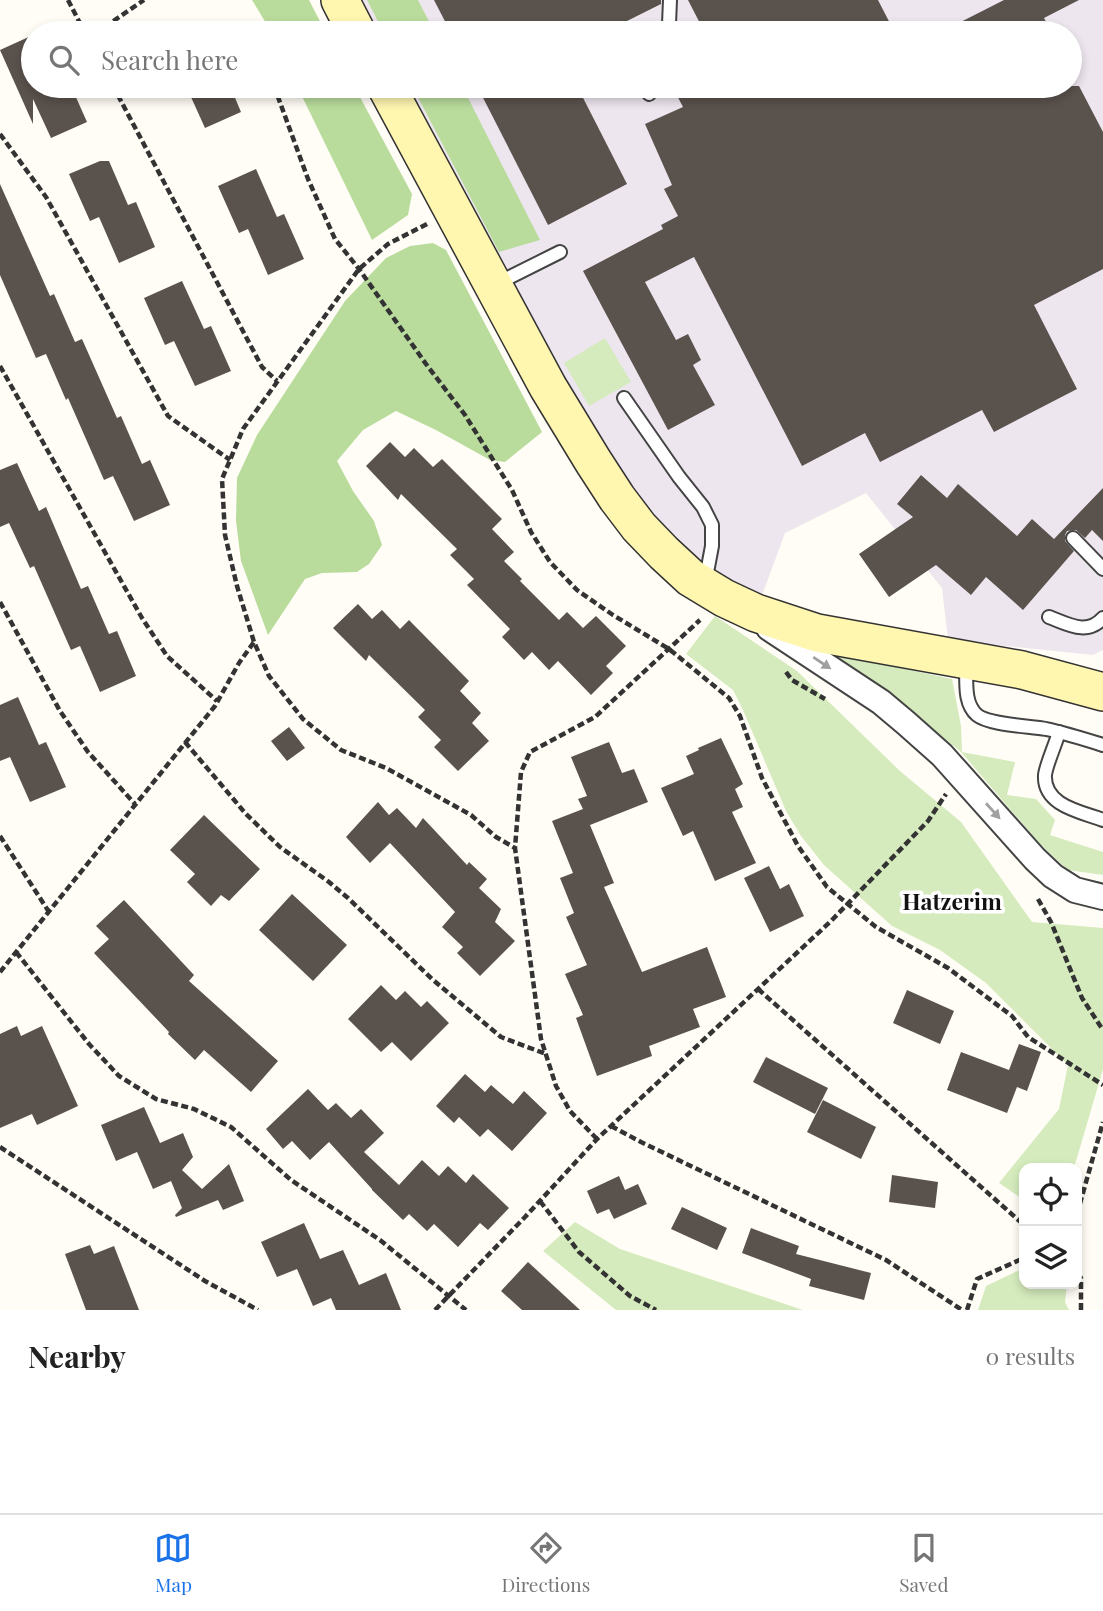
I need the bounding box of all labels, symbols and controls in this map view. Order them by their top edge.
search box [21,21,1082,98]
icon: search [45,41,83,79]
text: Search here [101,42,238,77]
one-way arrow [813,656,831,670]
one-way arrow [985,802,1001,820]
district label: Hatzerim [902,885,1002,916]
map controls [1019,1163,1082,1289]
button: locate [1019,1163,1082,1226]
button: layers [1019,1226,1082,1289]
text: Nearby [28,1336,126,1376]
text: 0 results [985,1340,1075,1371]
tab: Map [154,1529,192,1597]
tab: Directions [501,1529,590,1597]
tab: Saved [899,1529,949,1597]

